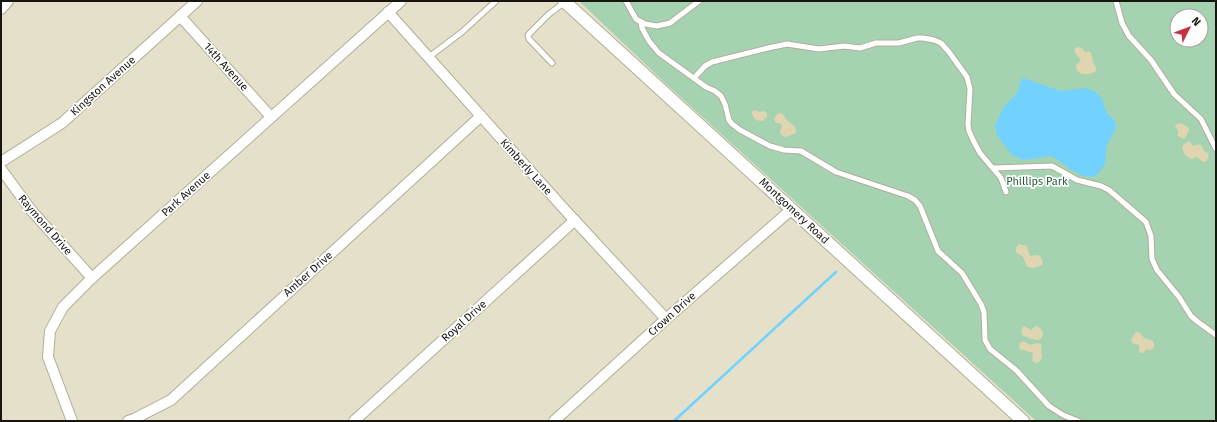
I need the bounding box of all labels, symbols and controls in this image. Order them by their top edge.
north arrow [1169,8,1209,48]
text: N [1189,15,1203,29]
street label: 14th Avenue [201,40,251,94]
street label: Kingston Avenue [68,53,138,119]
street label: Kimberly Lane [497,136,555,198]
street label: Park Avenue [159,169,213,219]
street label: Montgomery Road [756,175,832,247]
park label: Phillips Park [1006,175,1068,188]
street label: Raymond Drive [15,192,75,258]
street label: Amber Drive [281,249,335,299]
street label: Crown Drive [646,289,698,339]
street label: Royal Drive [439,297,489,345]

